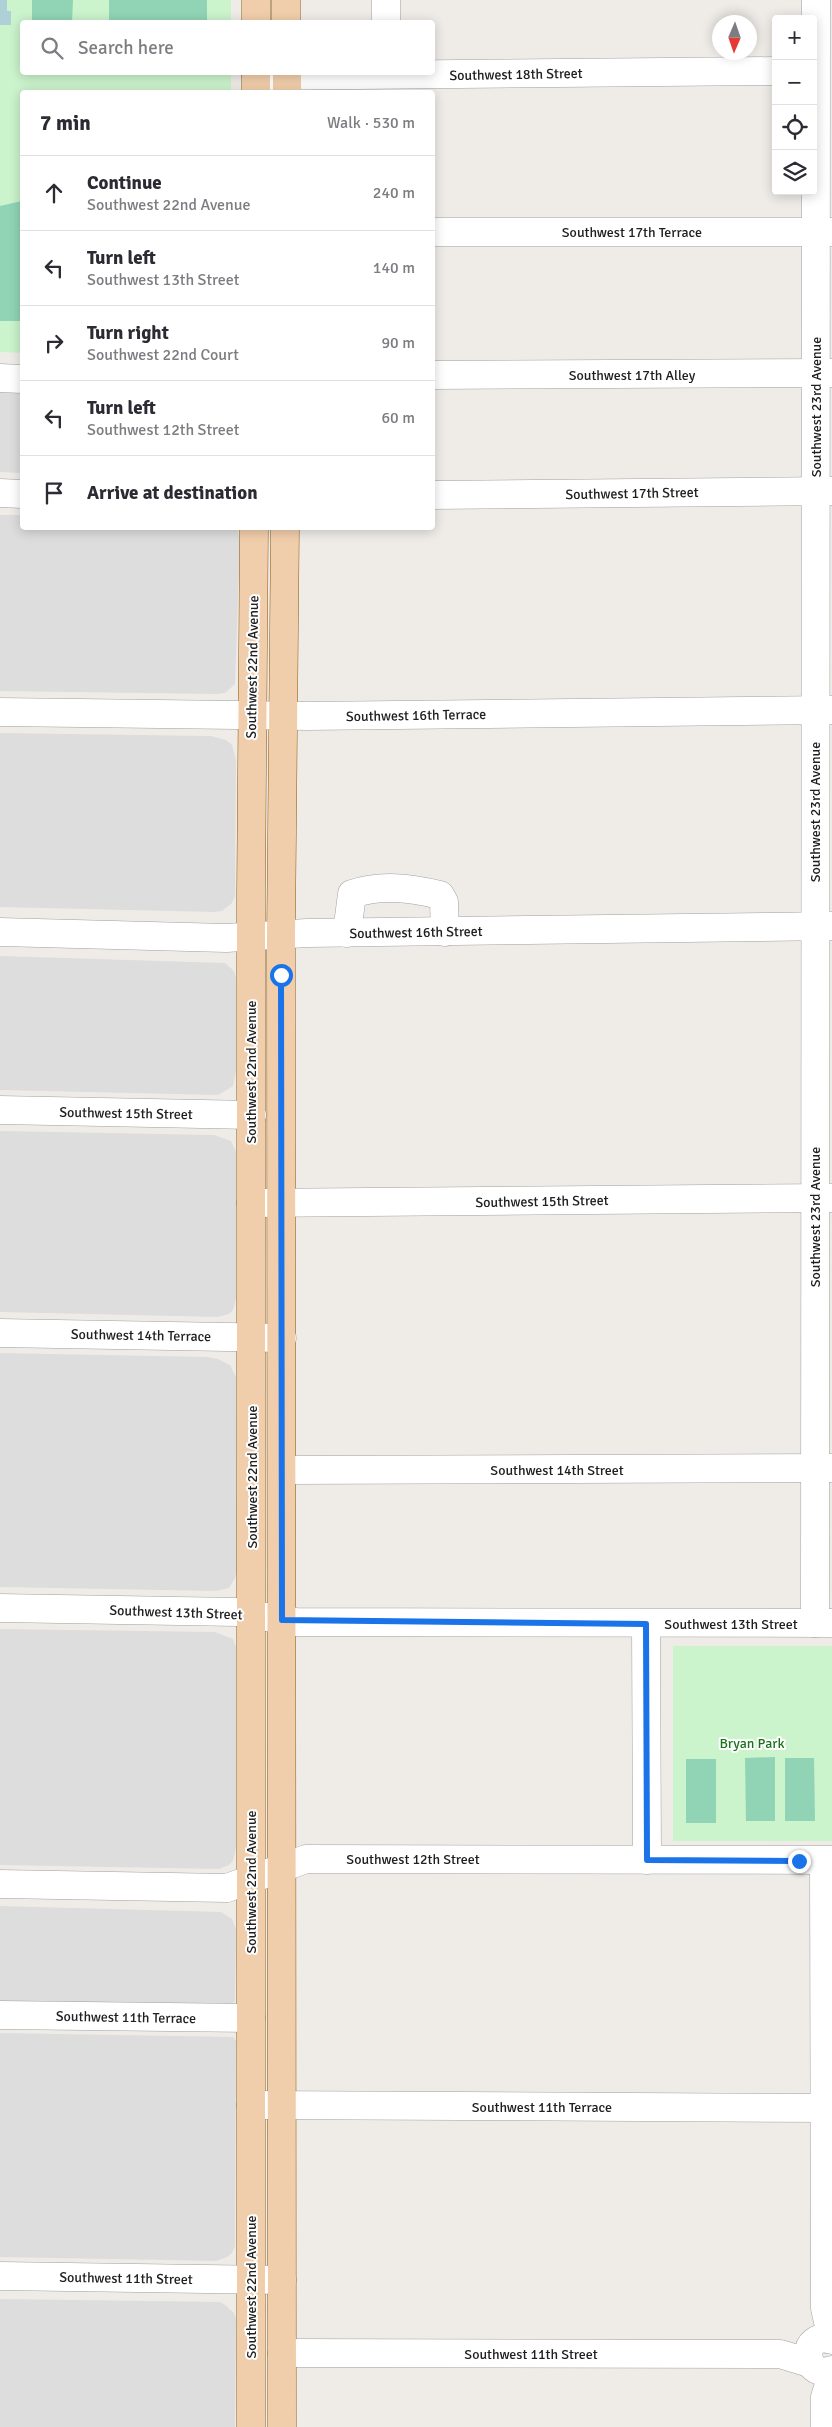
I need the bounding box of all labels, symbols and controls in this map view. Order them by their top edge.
north arrow [712,15,757,60]
map controls [772,15,817,195]
button: + [772,15,817,60]
search box [20,20,435,75]
icon: search [38,34,66,62]
text: Search here [78,36,174,60]
button: − [772,60,817,105]
street label: Southwest 18th Street [449,65,583,84]
button: locate [772,105,817,150]
text: 7 min [40,110,91,136]
text: Walk · 530 m [327,113,415,133]
button: layers [772,150,817,195]
text: Continue [87,171,162,195]
icon: ahead [40,179,68,207]
text: 240 m [373,183,415,203]
text: Southwest 22nd Avenue [87,195,251,215]
street label: Southwest 17th Terrace [562,224,702,241]
text: Turn left [87,246,156,270]
icon: left [40,254,68,282]
text: 140 m [373,258,415,278]
text: Southwest 13th Street [87,270,239,290]
text: Turn right [87,321,169,345]
icon: right [40,329,68,357]
text: 90 m [381,333,415,353]
street label: Southwest 23rd Avenue [808,337,825,477]
text: Southwest 22nd Court [87,345,239,365]
street label: Southwest 17th Alley [569,367,696,384]
text: Turn left [87,396,156,420]
icon: left [40,404,68,432]
text: 60 m [381,408,415,428]
text: Southwest 12th Street [87,420,239,440]
icon: arrive [40,479,68,507]
text: Arrive at destination [87,481,258,505]
street label: Southwest 17th Street [565,484,699,503]
street label: Southwest 22nd Avenue [243,595,262,739]
street label: Southwest 16th Terrace [346,706,486,725]
street label: Southwest 23rd Avenue [807,742,824,882]
street label: Southwest 16th Street [349,923,483,942]
route start [270,964,293,987]
street label: Southwest 22nd Avenue [243,1000,260,1144]
street label: Southwest 15th Street [59,1104,193,1123]
street label: Southwest 23rd Avenue [807,1147,824,1287]
street label: Southwest 15th Street [475,1192,609,1211]
street label: Southwest 14th Terrace [71,1326,211,1345]
street label: Southwest 22nd Avenue [244,1405,261,1549]
street label: Southwest 14th Street [490,1462,624,1479]
street label: Southwest 13th Street [109,1602,243,1623]
street label: Southwest 13th Street [664,1616,798,1633]
park label: Bryan Park [720,1735,784,1752]
street label: Southwest 22nd Avenue [243,1810,260,1954]
route end [788,1850,811,1873]
street label: Southwest 12th Street [346,1851,480,1868]
street label: Southwest 11th Terrace [56,2008,196,2027]
street label: Southwest 11th Terrace [472,2099,612,2116]
street label: Southwest 22nd Avenue [243,2215,260,2359]
street label: Southwest 11th Street [59,2269,193,2288]
street label: Southwest 11th Street [464,2346,598,2363]

